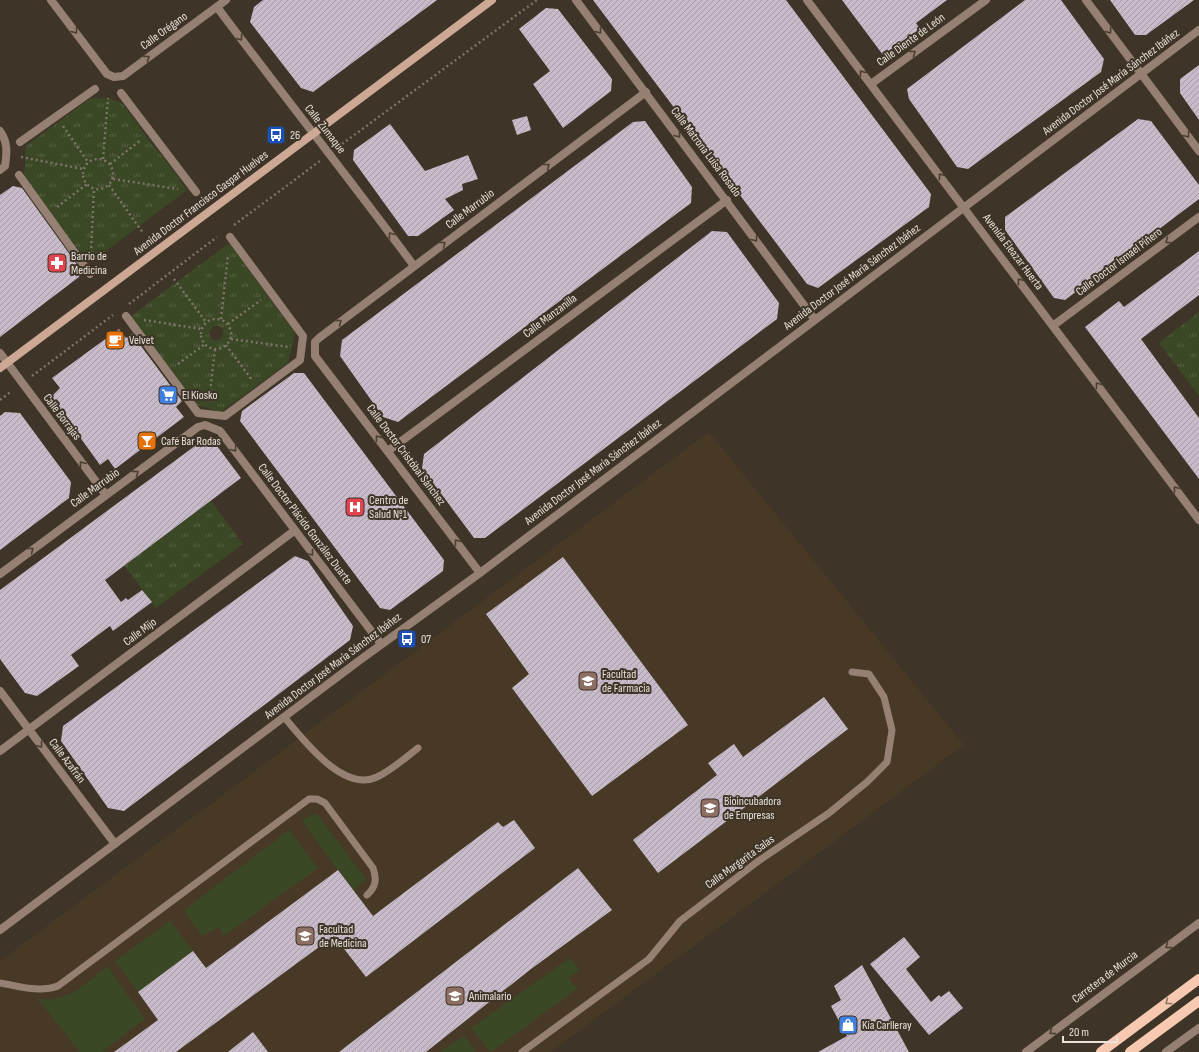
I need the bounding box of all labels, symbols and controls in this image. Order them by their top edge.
street label: Calle Orégano [137,9,191,53]
street label: Calle Diente de León [874,10,948,70]
street label: Avenida Doctor José María Sánchez Ibáñez [1039,25,1183,139]
one-way arrow [70,27,77,34]
one-way arrow [595,27,602,34]
one-way arrow [1105,27,1112,34]
one-way arrow [236,34,243,41]
one-way arrow [909,51,916,58]
one-way arrow [143,56,150,63]
one-way arrow [859,70,867,77]
street label: Calle Zumaque [301,101,349,157]
street label: Calle Matrona Luisa Rosado [667,104,745,200]
bus stop icon: 26 [265,124,287,146]
place label: 26 [290,128,300,143]
one-way arrow [673,130,680,137]
one-way arrow [1183,131,1190,138]
street label: Avenida Doctor Francisco Gaspar Huelves [130,147,271,259]
one-way arrow [542,164,549,171]
one-way arrow [938,174,945,181]
street label: Calle Marrubio [443,186,497,232]
street label: Avenida Eleazar Huerta [979,210,1047,294]
street label: Avenida Doctor José María Sánchez Ibáñez [780,220,924,334]
street label: Calle Doctor Ismael Piñero [1073,225,1165,299]
one-way arrow [388,232,396,239]
one-way arrow [750,235,758,242]
one-way arrow [1165,236,1172,243]
one-way arrow [439,242,446,249]
place label: Barrio de Medicina [71,249,107,278]
pharmacy icon: Barrio de Medicina [46,252,68,274]
one-way arrow [1018,278,1025,285]
street label: Calle Manzanilla [520,291,580,341]
one-way arrow [335,320,342,327]
cafe icon: Velvet [104,329,126,351]
place label: Velvet [129,333,154,348]
one-way arrow [1096,382,1103,389]
supermarket icon: El Kiosko [157,384,179,406]
place label: El Kiosko [182,388,217,403]
street label: Calle Borrajas [40,391,84,443]
street label: Calle Doctor Cristóbal Sánchez [363,401,449,509]
street label: Avenida Doctor José María Sánchez Ibáñez [521,415,665,529]
bar icon: Café Bar Rodas [136,430,158,452]
place label: Café Bar Rodas [161,434,221,449]
one-way arrow [376,435,383,442]
one-way arrow [229,445,236,452]
one-way arrow [80,461,87,468]
street label: Calle Doctor Plácido González Duarte [255,461,356,588]
street label: Calle Marrubio [67,465,123,511]
one-way arrow [131,471,138,478]
one-way arrow [1173,487,1180,494]
place label: Centro de Salud Nº1 [369,493,409,522]
hospital icon: Centro de Salud Nº1 [344,496,366,518]
one-way arrow [454,539,461,546]
one-way arrow [27,548,34,555]
one-way arrow [307,549,314,556]
street label: Avenida Doctor José María Sánchez Ibáñez [261,609,405,723]
street label: Calle Mijo [120,615,160,649]
bus stop icon: 07 [396,628,418,650]
place label: 07 [421,632,431,647]
place label: Facultad de Farmacia [602,667,650,696]
school or university icon: Facultad de Farmacia [577,670,599,692]
street label: Calle Azafrán [45,736,89,786]
one-way arrow [35,740,42,747]
place label: Bioincubadora de Empresas [724,794,782,823]
school or university icon: Bioincubadora de Empresas [699,797,721,819]
street label: Calle Margarita Salas [702,832,778,892]
place label: Facultad de Medicina [319,922,367,951]
school or university icon: Facultad de Medicina [294,925,316,947]
one-way arrow [1165,942,1172,949]
street label: Carretera de Murcia [1069,947,1141,1007]
school or university icon: Animalario [444,985,466,1007]
place label: Animalario [468,989,512,1004]
one-way arrow [1165,997,1172,1004]
shop icon: Kia Carlleray [837,1014,859,1036]
place label: Kia Carlleray [862,1018,912,1033]
scale bar [1063,1018,1117,1044]
text: 20 m [1069,1025,1089,1040]
one-way arrow [1049,1027,1056,1035]

